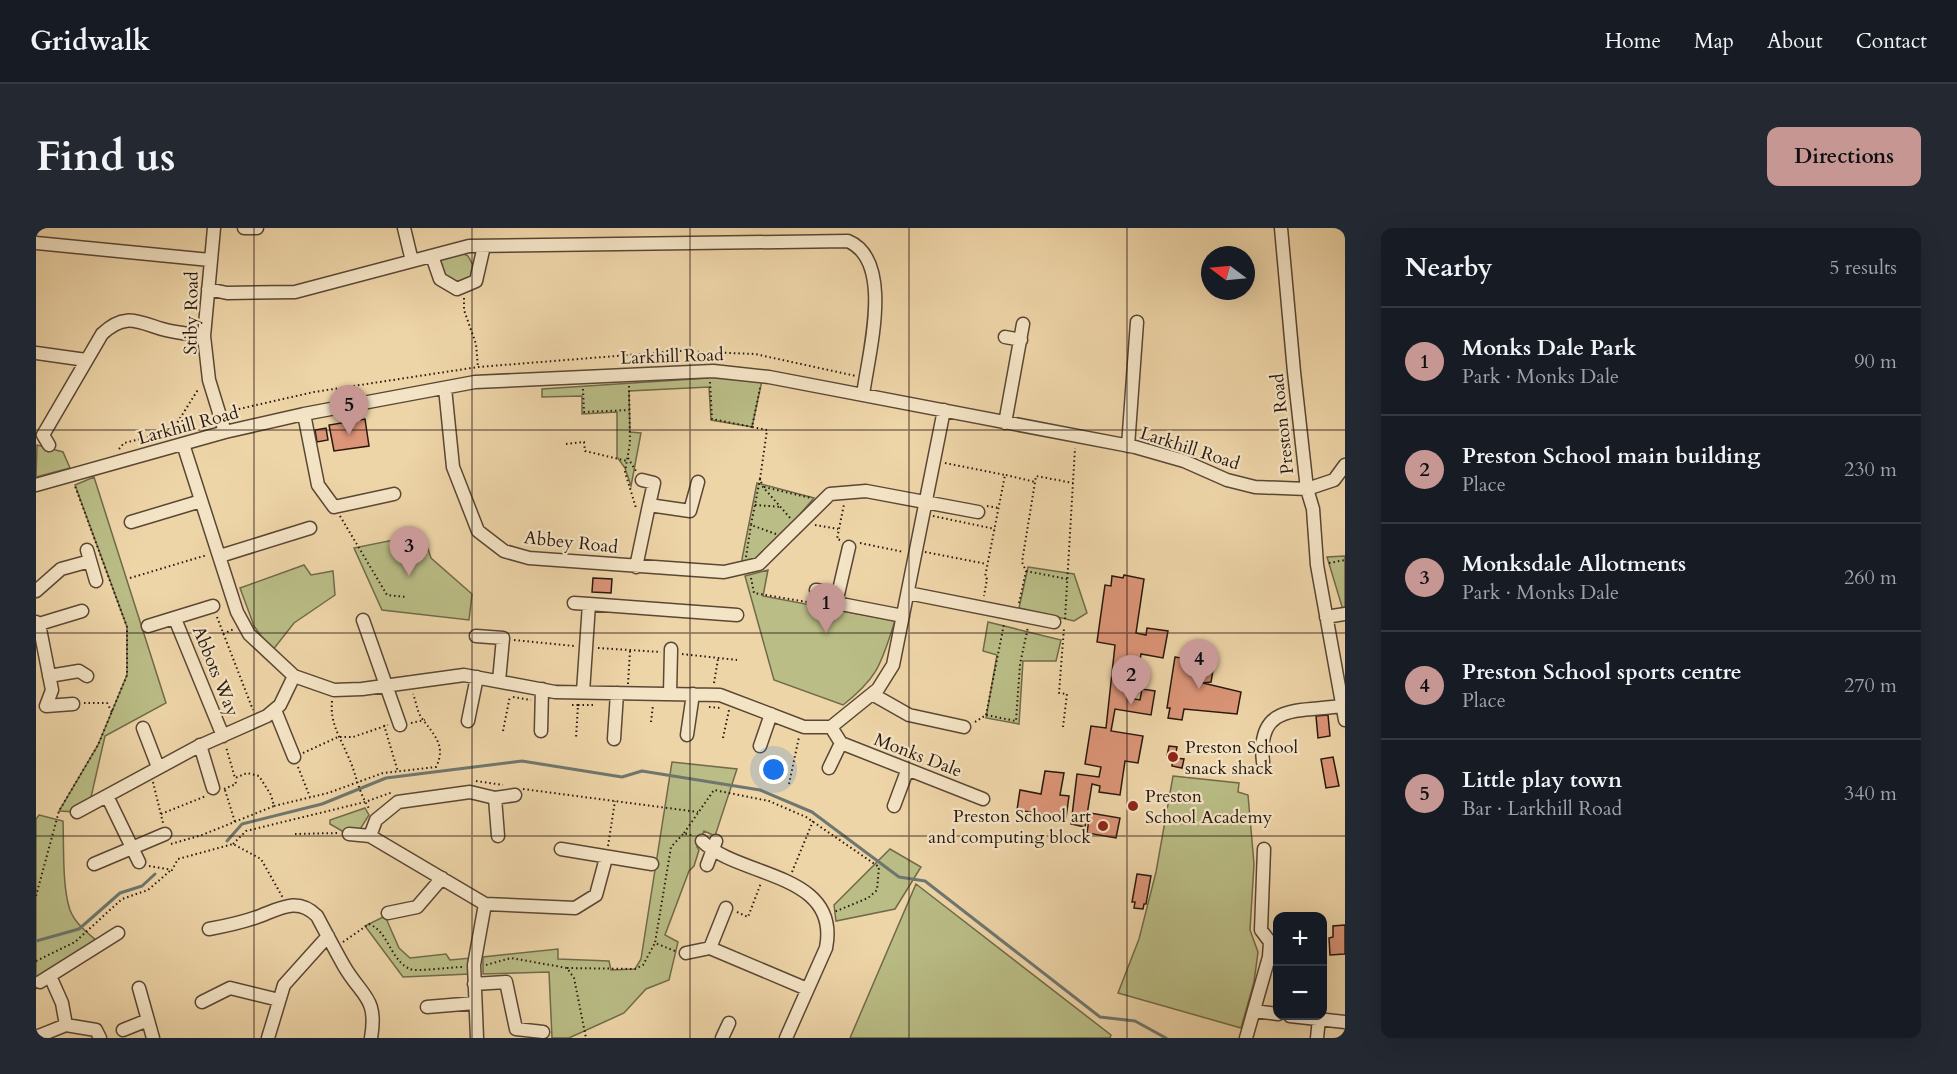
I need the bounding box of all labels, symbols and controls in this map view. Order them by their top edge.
text: Gridwalk [30,22,150,60]
text: Home [1605,27,1661,56]
text: Map [1694,27,1734,56]
text: About [1767,27,1823,56]
text: Contact [1856,27,1927,56]
button: Directions [1767,127,1921,186]
text: Find us [36,128,176,185]
north arrow [1201,246,1255,300]
text: Nearby [1405,250,1493,285]
text: 5 results [1829,254,1897,281]
street label: Stiby Road [178,271,205,355]
text: Monks Dale Park [1462,333,1636,363]
street label: Larkhill Road [620,342,725,371]
text: 1 [1419,348,1430,375]
text: 90 m [1854,348,1897,375]
text: Park · Monks Dale [1462,363,1619,390]
street label: Preston Road [1265,372,1300,476]
pin: 5 [330,386,368,435]
street label: Larkhill Road [135,400,242,451]
street label: Larkhill Road [1137,421,1243,476]
text: Preston School main building [1462,441,1760,471]
text: 2 [1419,456,1430,483]
text: 230 m [1844,456,1897,483]
text: Place [1462,471,1506,498]
street label: Abbey Road [523,525,620,560]
pin: 3 [390,526,428,576]
text: Monksdale Allotments [1462,549,1686,579]
text: 3 [1419,564,1430,591]
text: 260 m [1844,564,1897,591]
text: Park · Monks Dale [1462,579,1619,606]
pin: 1 [806,584,846,633]
street label: Abbots Way [186,622,245,721]
pin: 4 [1180,640,1218,689]
pin: 2 [1112,656,1150,705]
text: Preston School sports centre [1462,657,1742,687]
text: 4 [1419,672,1430,699]
text: 270 m [1844,672,1897,699]
text: Place [1462,687,1506,714]
street label: Monks Dale [870,727,966,784]
place label: Preston School snack shack [1185,735,1298,781]
marker: Preston School snack shack [1166,750,1180,764]
your location [759,755,788,784]
text: Little play town [1462,765,1622,795]
text: 5 [1419,780,1430,807]
text: 340 m [1844,780,1897,807]
place label: Preston School Academy [1145,784,1273,830]
text: Bar · Larkhill Road [1462,795,1622,822]
marker: Preston School Academy [1126,799,1140,813]
place label: Preston School art and computing block [928,804,1091,850]
marker: Preston School art and computing block [1096,819,1110,833]
map controls [1273,912,1327,1020]
button: + [1273,912,1327,966]
button: − [1273,966,1327,1020]

